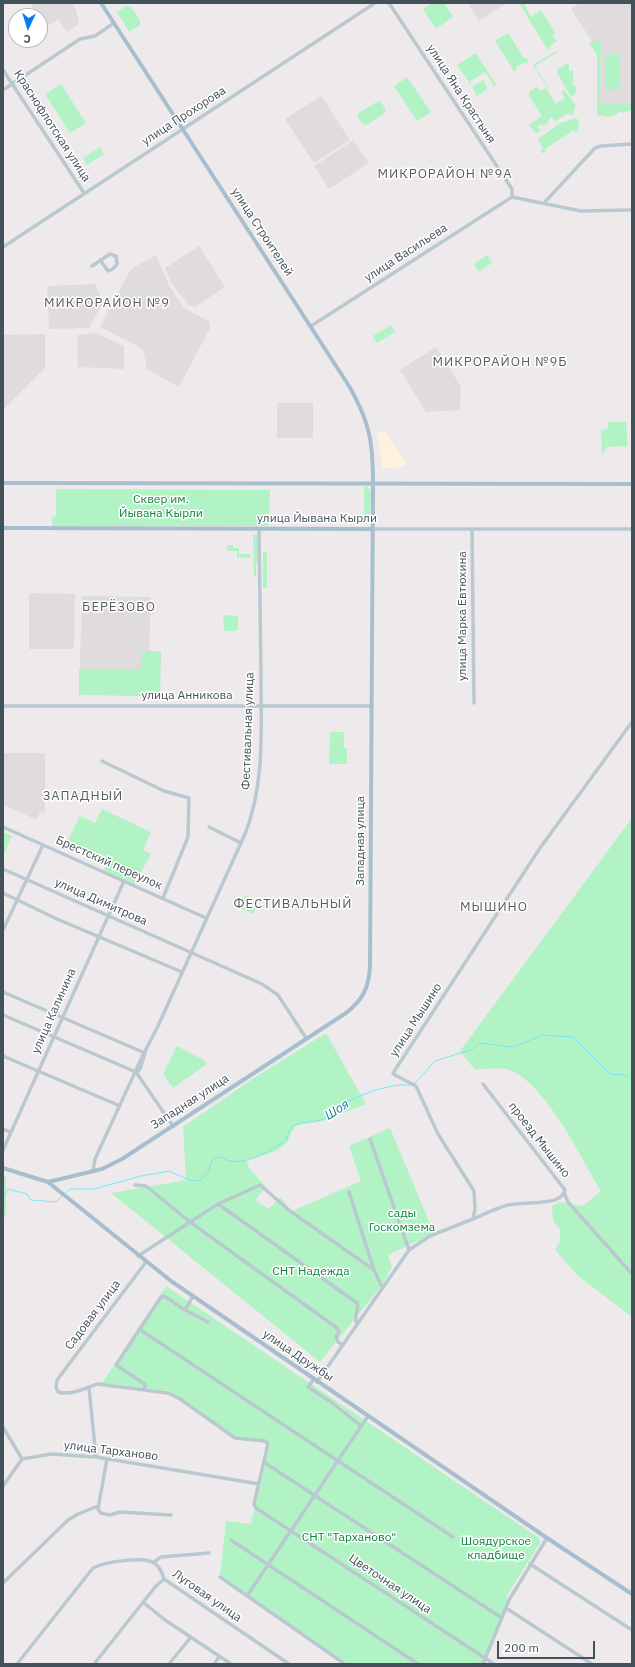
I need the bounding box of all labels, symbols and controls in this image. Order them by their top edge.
north arrow [8,8,48,48]
text: С [23,32,31,46]
street label: улица Яна Крастыня [424,42,498,146]
street label: Краснофлотская улица [10,67,94,185]
street label: улица Прохорова [139,83,229,149]
district label: МИКРОРАЙОН №9А [377,166,513,182]
street label: улица Строителей [228,185,296,279]
street label: улица Васильева [362,221,450,285]
district label: МИКРОРАЙОН №9 [44,295,170,311]
district label: МИКРОРАЙОН №9Б [432,354,568,370]
park label: Сквер им. Йывана Кырли [119,493,203,521]
street label: улица Йывана Кырли [257,512,377,526]
street label: улица Марка Евтюхина [456,551,470,681]
district label: БЕРЁЗОВО [82,599,156,615]
street label: Фестивальная улица [239,672,257,790]
street label: улица Анникова [141,689,233,703]
district label: ЗАПАДНЫЙ [43,788,123,804]
street label: Западная улица [354,796,368,886]
street label: Брестский переулок [53,833,165,893]
street label: улица Димитрова [53,875,149,929]
district label: ФЕСТИВАЛЬНЫЙ [234,896,352,912]
district label: МЫШИНО [460,899,528,915]
street label: улица Калинина [29,966,79,1056]
street label: улица Мышино [387,980,445,1060]
street label: Западная улица [148,1071,232,1133]
water label: Шоя [322,1096,352,1124]
street label: проезд Мышино [505,1099,573,1181]
park label: сады Госкомзема [369,1207,435,1235]
park label: СНТ Надежда [272,1265,350,1279]
street label: Садовая улица [62,1277,124,1353]
street label: улица Дружбы [260,1327,336,1385]
street label: улица Тарханово [63,1438,159,1464]
park label: СНТ "Тарханово" [302,1531,396,1545]
park label: Шоядурское кладбище [461,1535,531,1563]
street label: Цветочная улица [346,1551,434,1617]
street label: Луговая улица [170,1567,244,1625]
scale bar [499,1633,597,1659]
text: 200 m [504,1640,539,1655]

